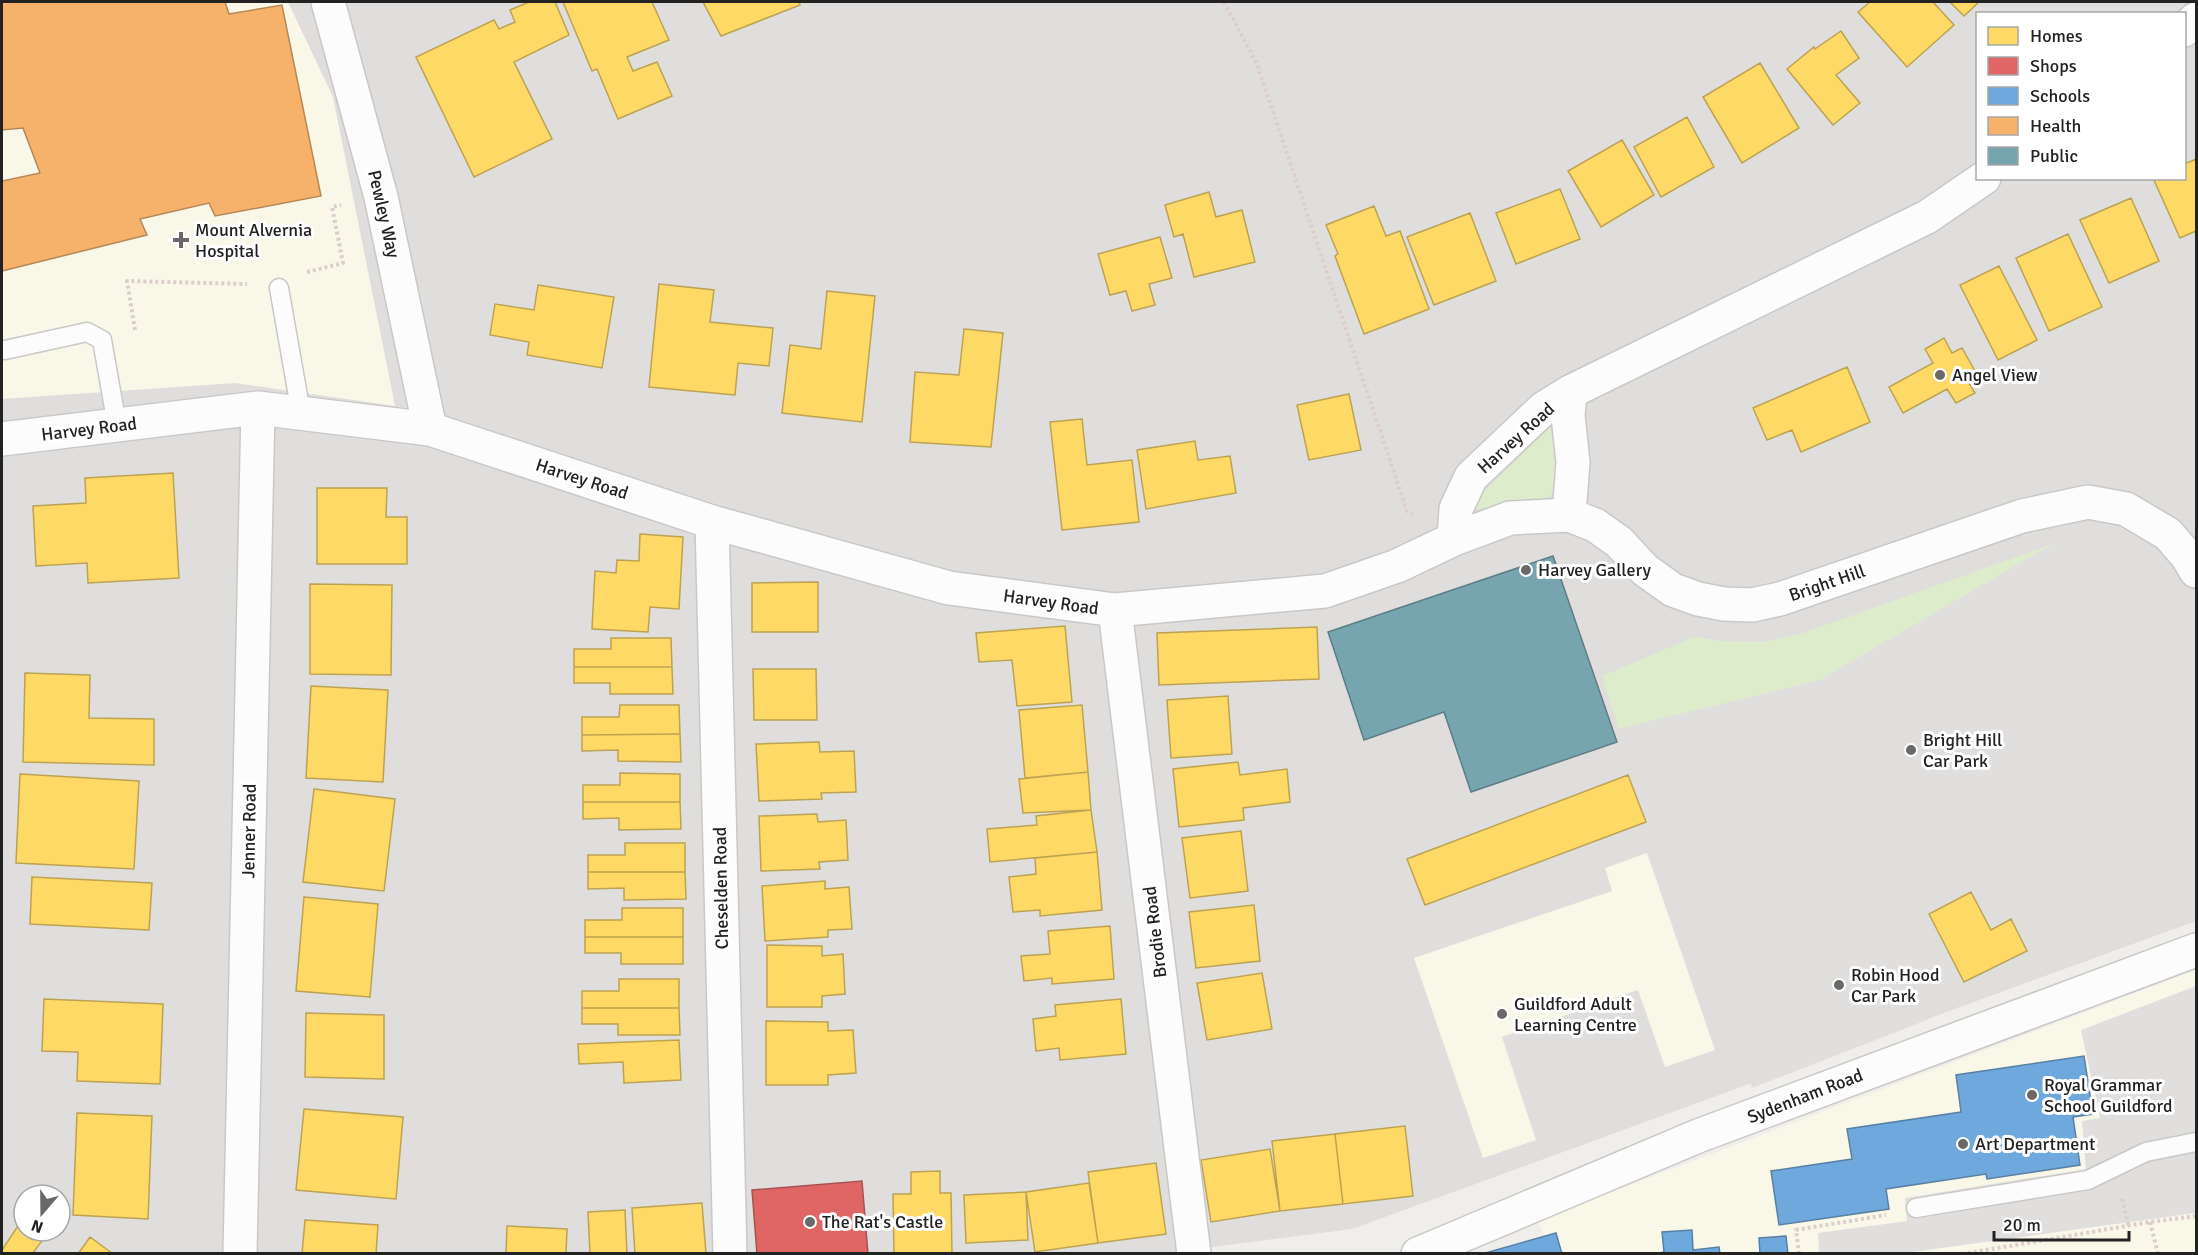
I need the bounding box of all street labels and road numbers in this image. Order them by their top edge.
street label: Pewley Way [363,168,405,261]
street label: Harvey Road [1473,398,1559,478]
street label: Harvey Road [40,412,138,446]
street label: Harvey Road [533,454,631,504]
street label: Bright Hill [1786,560,1868,606]
street label: Harvey Road [1002,584,1100,620]
street label: Jenner Road [237,783,261,879]
street label: Cheselden Road [709,827,733,949]
street label: Brodie Road [1138,885,1172,979]
street label: Sydenham Road [1744,1064,1866,1128]

